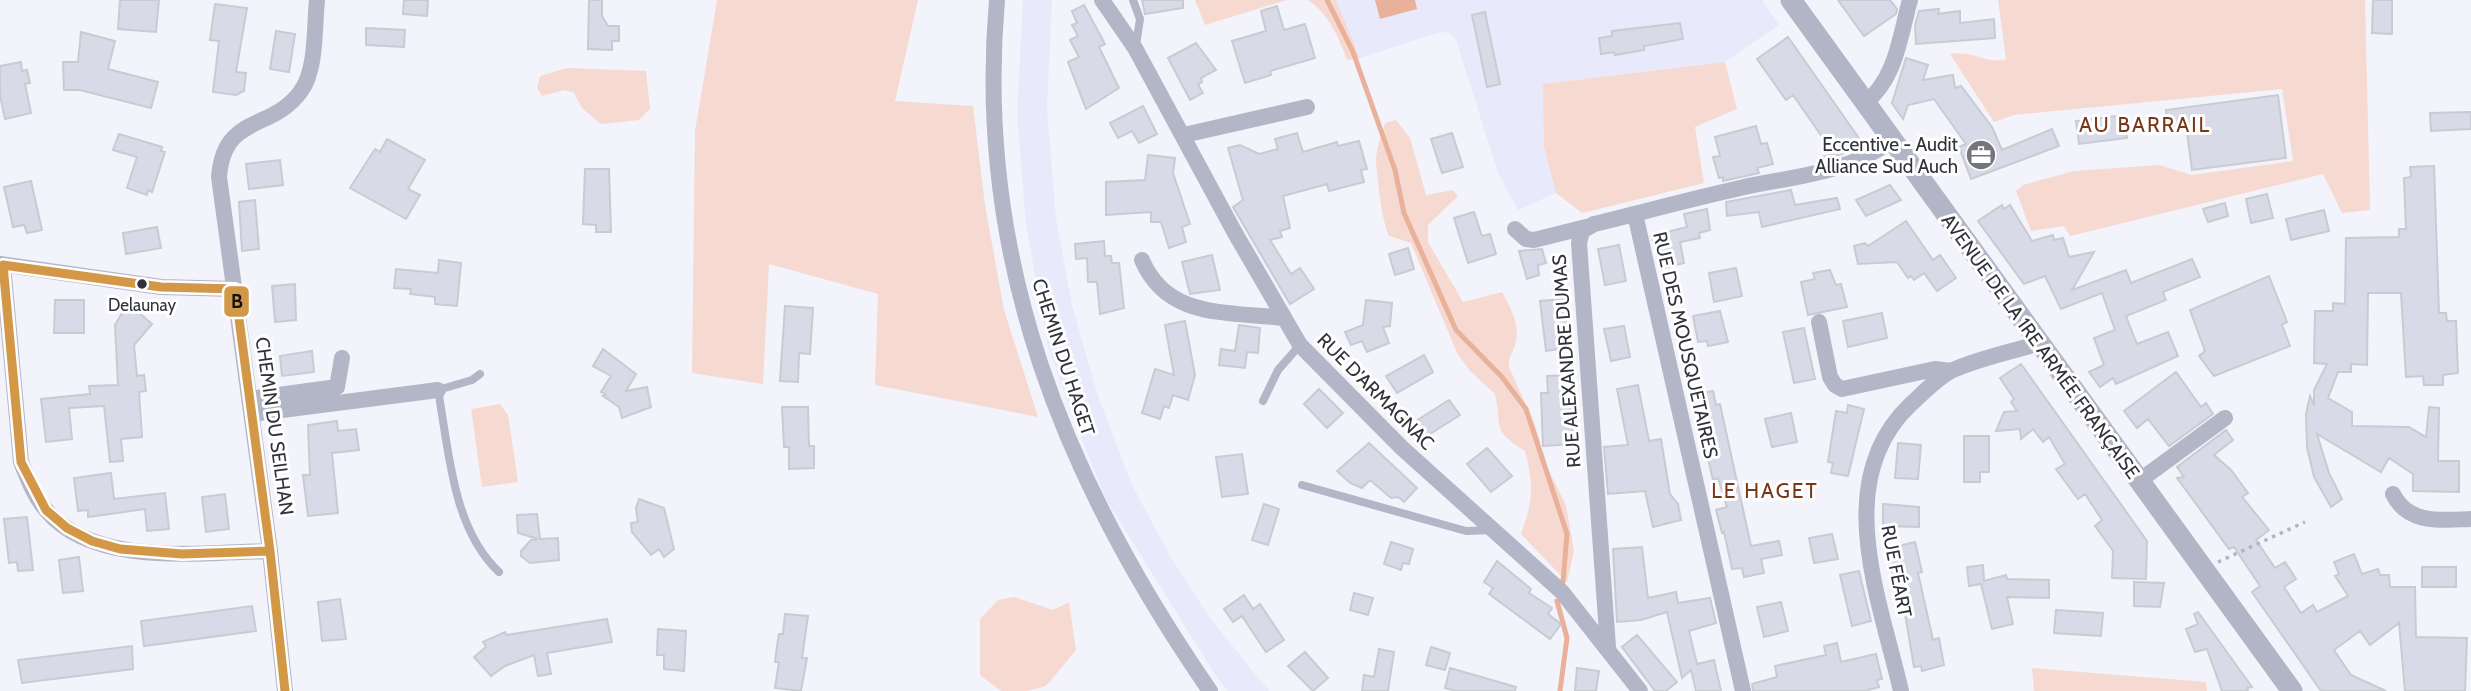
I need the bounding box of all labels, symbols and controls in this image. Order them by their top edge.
district label: AU BARRAIL [2079,112,2211,137]
place label: Eccentive - Audit Alliance Sud Auch [1815,133,1959,178]
office icon: Eccentive - Audit Alliance Sud Auch [1964,138,1998,172]
street label: AVENUE DE LA 1RE ARMÉE FRANÇAISE [1937,209,2145,483]
street label: RUE DES MOUSQUETAIRES [1648,229,1723,461]
street label: RUE ALEXANDRE DUMAS [1548,254,1585,468]
street label: CHEMIN DU HAGET [1027,276,1100,439]
marker: Delaunay [135,277,149,291]
line badge: B [223,285,250,318]
text: B [231,290,243,313]
place label: Delaunay [108,295,176,315]
street label: RUE D'ARMAGNAC [1312,328,1439,455]
street label: CHEMIN DU SEILHAN [251,335,298,517]
district label: LE HAGET [1711,478,1819,503]
street label: RUE FÉART [1876,523,1918,619]

